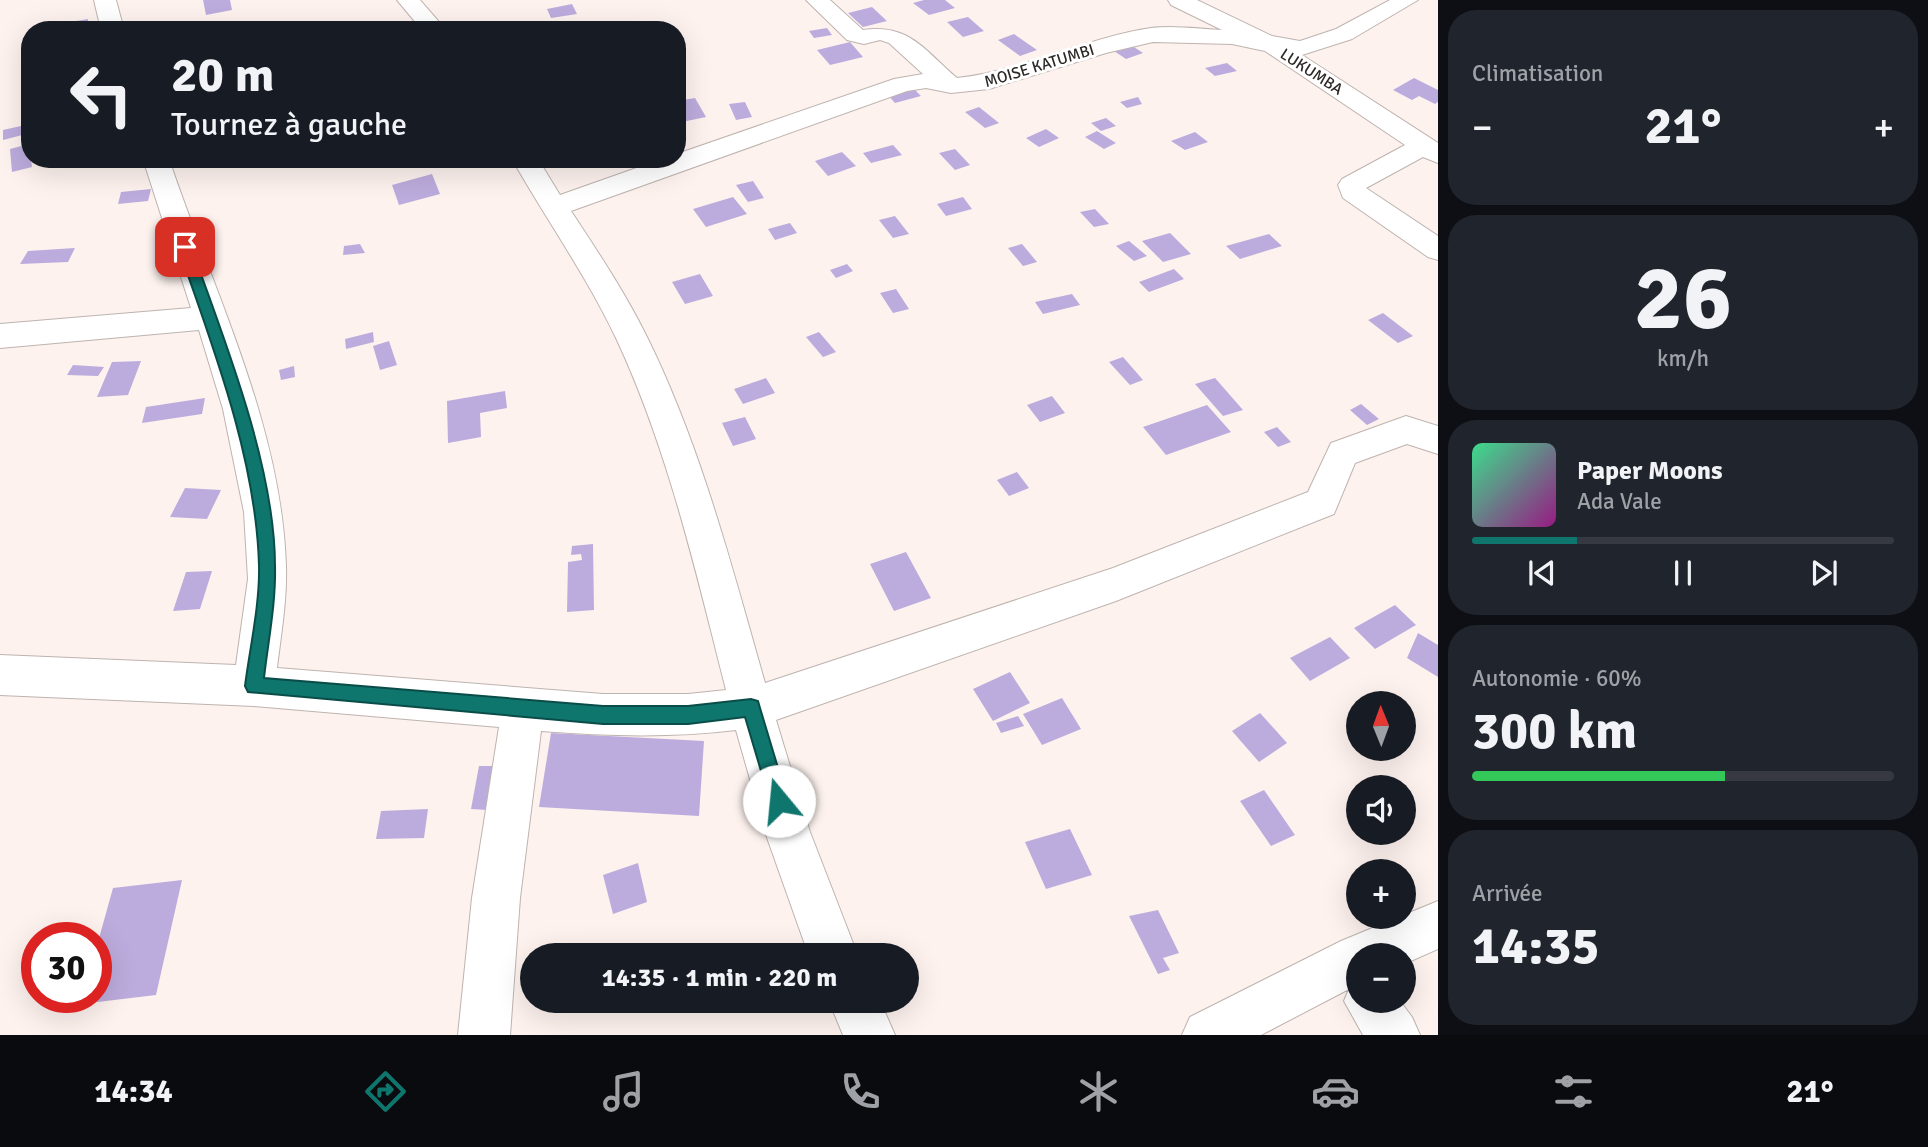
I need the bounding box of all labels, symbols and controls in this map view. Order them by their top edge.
street label: MOISE KATUMBI [982,40,1097,92]
street label: LUKUMBA [1276,44,1347,100]
text: 20 m [171,45,274,105]
icon: left [56,49,147,140]
text: Climatisation [1472,59,1603,88]
text: 21° [1645,94,1721,158]
text: − [1472,104,1493,151]
text: + [1873,104,1894,151]
text: Tournez à gauche [171,105,407,144]
pin [155,217,215,277]
icon: arrive [166,228,204,266]
text: 26 [1634,242,1732,355]
text: km/h [1657,344,1709,373]
text: Paper Moons [1577,455,1723,487]
text: Ada Vale [1577,487,1662,516]
icon: previous [1523,554,1561,592]
icon: pause [1664,554,1702,592]
icon: next [1805,554,1843,592]
text: Autonomie · 60% [1472,664,1642,693]
north arrow [1346,691,1416,761]
map controls [1346,691,1416,1013]
text: 300 km [1472,699,1637,763]
position arrow [742,764,816,838]
button: sound [1346,775,1416,845]
button: + [1346,859,1416,929]
text: Arrivée [1472,879,1543,908]
text: 14:35 [1472,914,1600,978]
speed limit sign: 30 [21,922,112,1013]
button: − [1346,943,1416,1013]
text: 14:35 · 1 min · 220 m [602,962,837,994]
icon: directions [361,1067,410,1116]
icon: music [599,1067,648,1116]
icon: phone [836,1067,885,1116]
icon: climate [1074,1067,1123,1116]
icon: car [1311,1067,1360,1116]
icon: filters [1549,1067,1598,1116]
text: 14:34 [94,1072,173,1111]
text: 21° [1786,1072,1834,1111]

